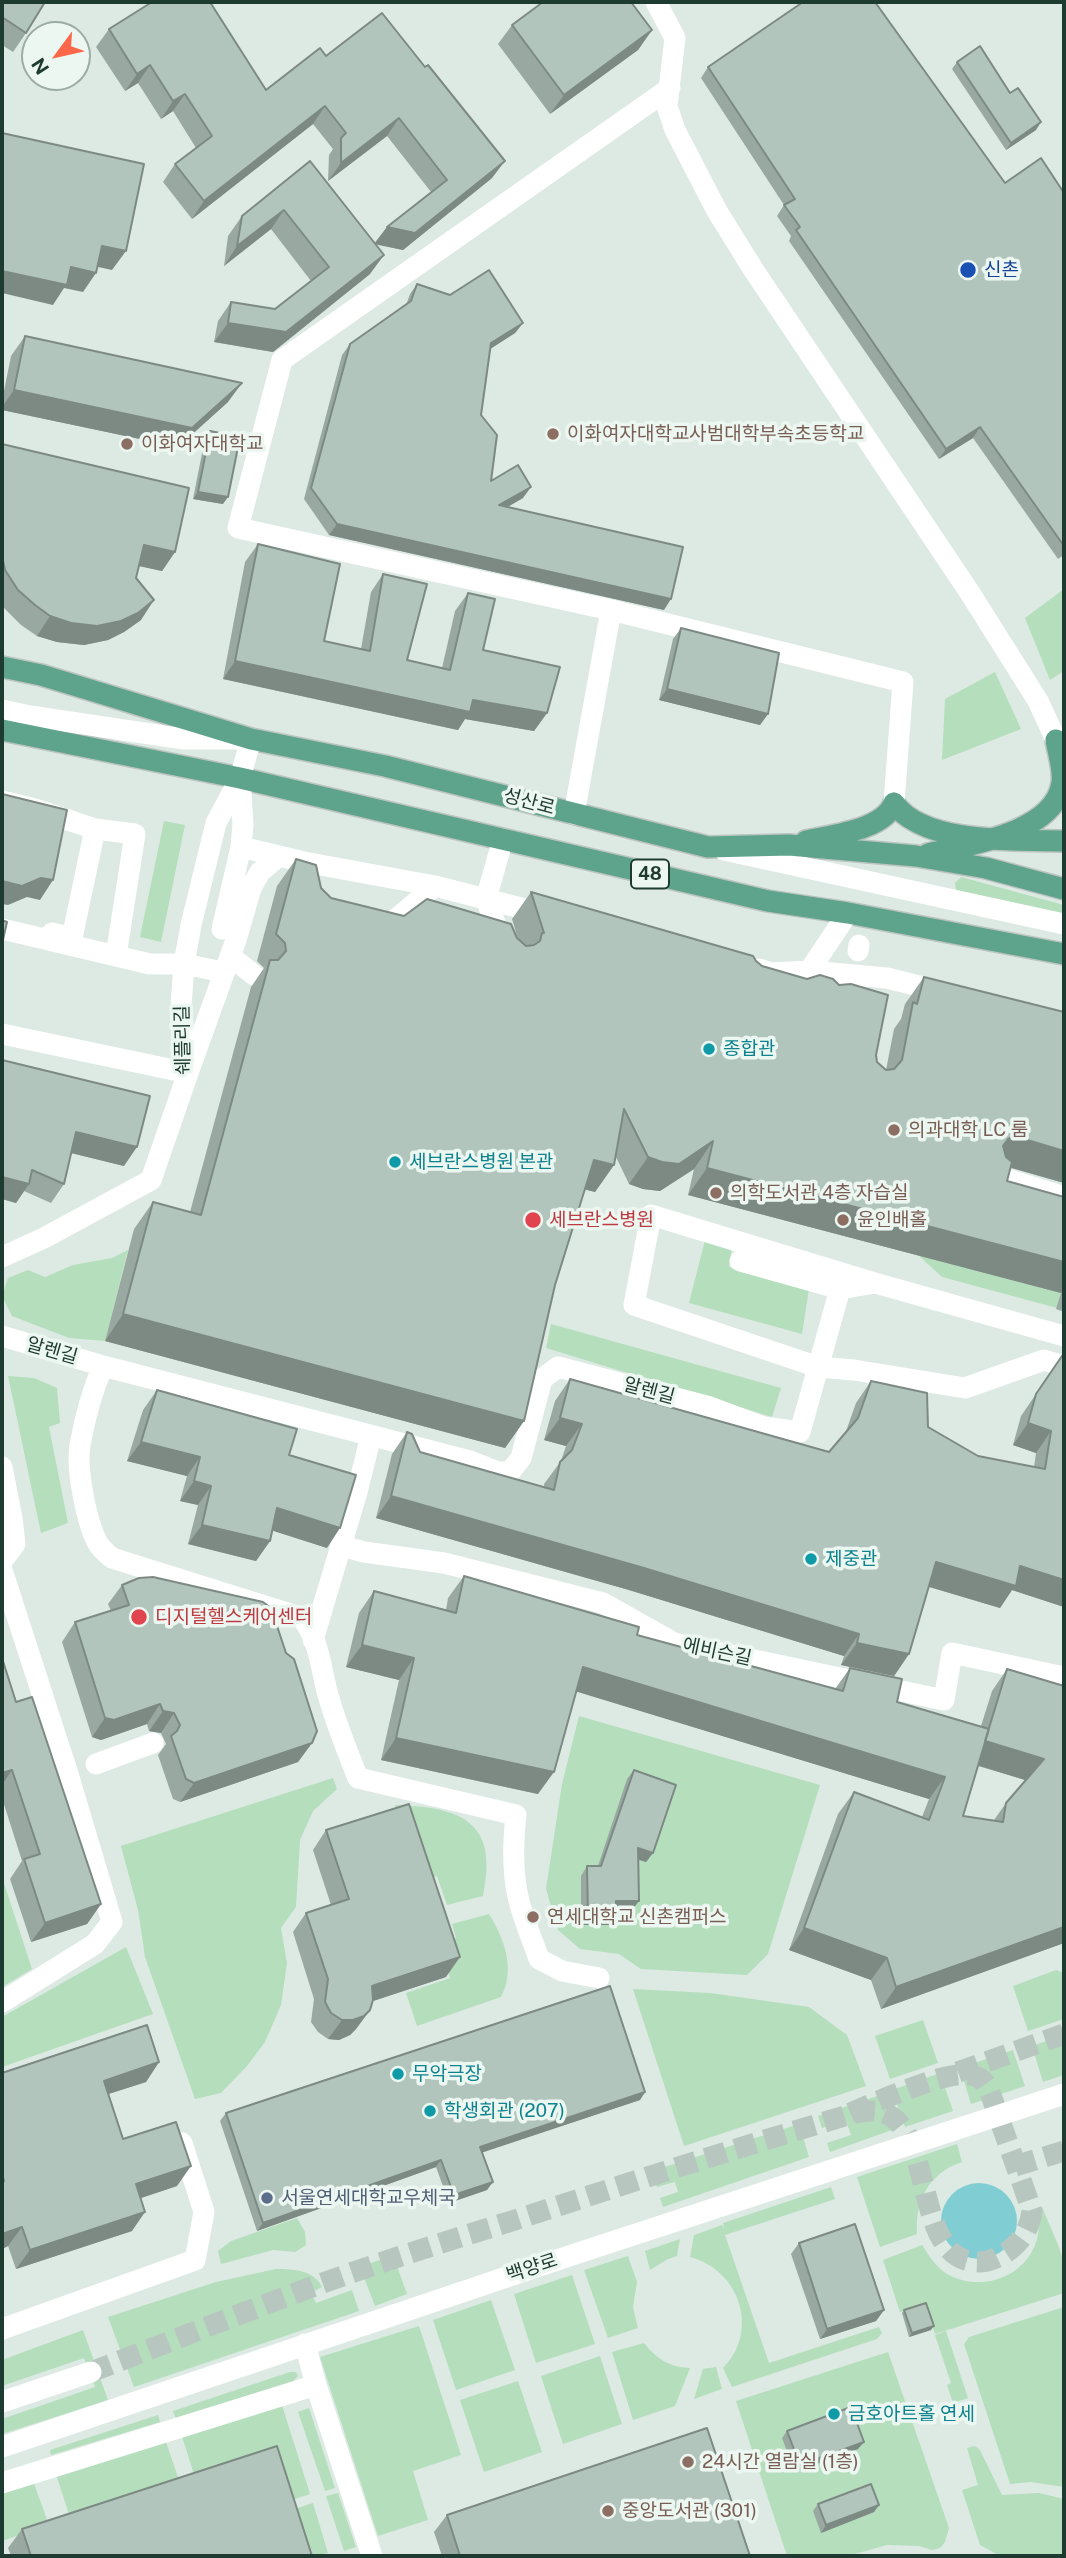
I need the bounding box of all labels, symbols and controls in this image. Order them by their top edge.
north arrow [21,21,91,91]
text: N [27,54,53,79]
place label: 신촌 [984,259,1019,281]
marker: 신촌 [958,260,978,280]
place label: 이화여자대학교사범대학부속초등학교 [567,423,864,445]
marker: 이화여자대학교사범대학부속초등학교 [545,426,561,442]
place label: 이화여자대학교 [141,433,263,455]
marker: 이화여자대학교 [119,436,135,452]
street label: 성산로 [501,784,557,820]
road number: 48 [631,860,669,888]
street label: 쉐플리길 [171,1005,195,1075]
place label: 종합관 [723,1038,775,1060]
marker: 종합관 [701,1041,717,1057]
place label: 의과대학 LC 룸 [908,1119,1028,1141]
marker: 의과대학 LC 룸 [886,1122,902,1138]
place label: 세브란스병원 본관 [409,1151,553,1173]
marker: 세브란스병원 본관 [387,1154,403,1170]
place label: 의학도서관 4층 자습실 [730,1182,908,1204]
marker: 의학도서관 4층 자습실 [708,1185,724,1201]
place label: 세브란스병원 [549,1209,654,1231]
place label: 윤인배홀 [857,1209,927,1231]
marker: 세브란스병원 [523,1210,543,1230]
marker: 윤인배홀 [835,1212,851,1228]
street label: 알렌길 [24,1333,80,1369]
street label: 알렌길 [621,1373,677,1409]
place label: 제중관 [825,1548,877,1570]
marker: 제중관 [803,1551,819,1567]
place label: 디지털헬스케어센터 [155,1606,312,1628]
marker: 디지털헬스케어센터 [129,1607,149,1627]
street label: 에비슨길 [680,1634,754,1670]
place label: 연세대학교 신촌캠퍼스 [547,1906,726,1928]
marker: 연세대학교 신촌캠퍼스 [525,1909,541,1925]
place label: 무악극장 [412,2063,482,2085]
marker: 무악극장 [390,2066,406,2082]
place label: 학생회관 (207) [444,2100,565,2122]
marker: 학생회관 (207) [422,2103,438,2119]
place label: 서울연세대학교우체국 [281,2187,456,2209]
marker: 서울연세대학교우체국 [259,2190,275,2206]
street label: 백양로 [504,2249,560,2287]
place label: 금호아트홀 연세 [848,2403,975,2425]
marker: 금호아트홀 연세 [826,2406,842,2422]
place label: 24시간 열람실 (1층) [702,2451,859,2473]
marker: 24시간 열람실 (1층) [680,2454,696,2470]
place label: 중앙도서관 (301) [622,2500,757,2522]
marker: 중앙도서관 (301) [600,2503,616,2519]

